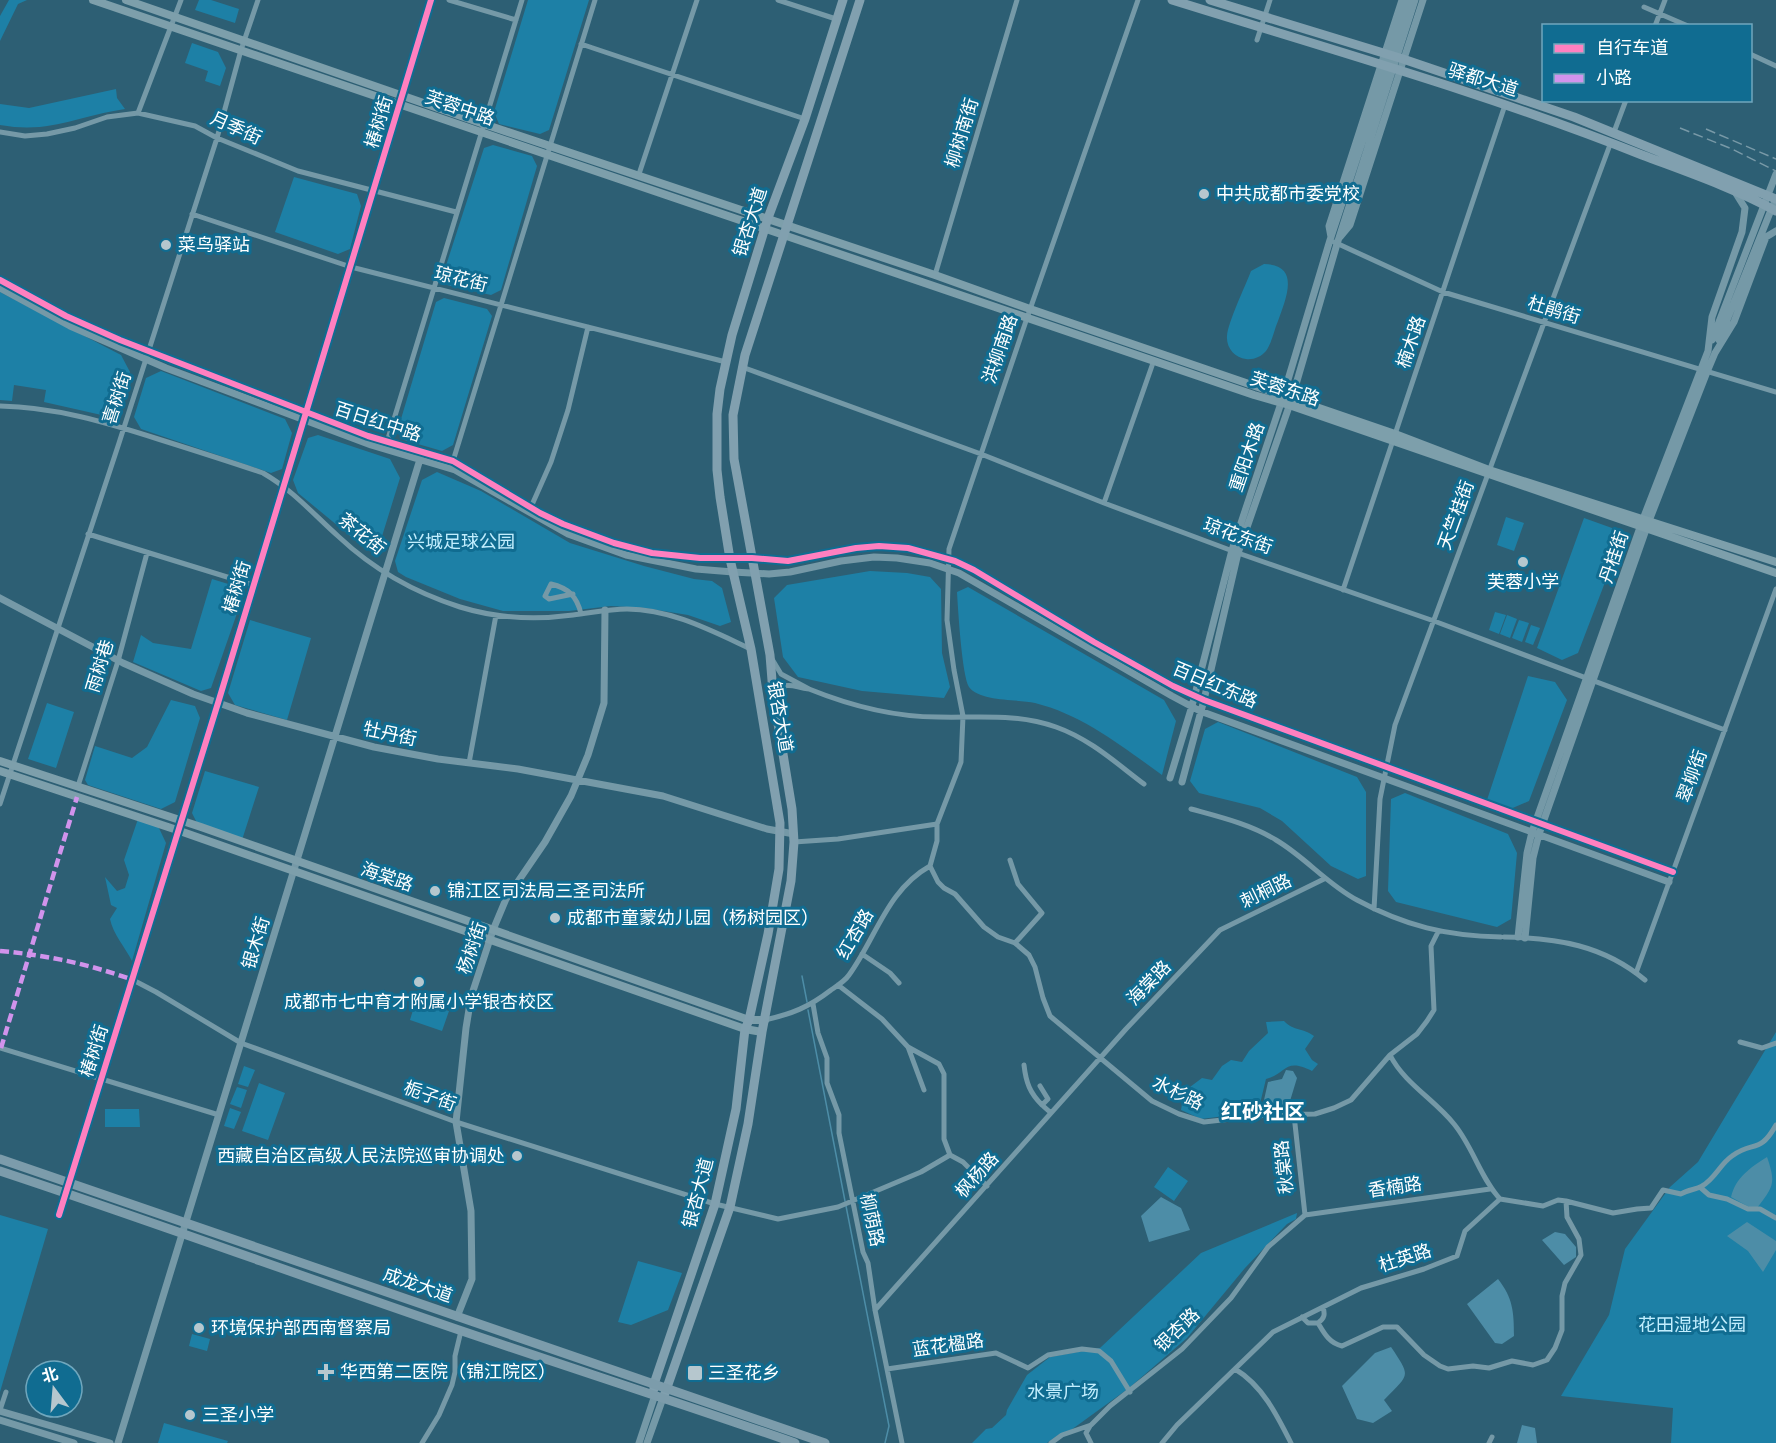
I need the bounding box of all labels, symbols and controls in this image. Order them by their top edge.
legend [1542,24,1752,102]
text: 自行车道 [1596,37,1668,59]
street label: 驿都大道 [1445,59,1521,101]
text: 小路 [1596,67,1632,89]
street label: 芙蓉中路 [422,86,498,130]
street label: 椿树街 [361,93,397,151]
street label: 柳树南街 [941,95,983,171]
street label: 月季街 [207,107,265,149]
place label: 中共成都市委党校 [1216,183,1360,205]
street label: 银杏大道 [728,184,772,260]
marker: 中共成都市委党校 [1197,187,1211,201]
place label: 菜鸟驿站 [178,234,250,256]
marker: 菜鸟驿站 [159,238,173,252]
street label: 琼花街 [432,262,490,296]
street label: 杜鹃街 [1525,292,1583,328]
street label: 洪柳南路 [978,311,1022,387]
street label: 楠木路 [1392,313,1430,371]
street label: 芙蓉东路 [1247,367,1323,411]
street label: 喜树街 [98,369,136,427]
street label: 百日红中路 [332,398,424,446]
street label: 重阳木路 [1225,419,1269,495]
street label: 天竺桂街 [1433,477,1479,553]
street label: 茶花街 [334,508,390,560]
street label: 琼花东街 [1200,513,1276,559]
street label: 丹桂街 [1595,528,1633,586]
park label: 兴城足球公园 [407,531,515,553]
marker: 芙蓉小学 [1516,555,1530,569]
street label: 椿树街 [219,558,255,616]
place label: 芙蓉小学 [1487,571,1559,593]
street label: 雨树巷 [82,637,118,695]
street label: 百日红东路 [1169,657,1261,713]
street label: 银杏大道 [763,680,797,754]
street label: 牡丹街 [361,718,419,750]
street label: 翠柳街 [1672,747,1712,805]
street label: 海棠路 [358,858,416,896]
street label: 刺桐路 [1237,869,1295,913]
place label: 锦江区司法局三圣司法所 [447,880,645,902]
marker: 锦江区司法局三圣司法所 [428,884,442,898]
street label: 红杏路 [832,905,878,963]
place label: 成都市童蒙幼儿园（杨树园区） [567,907,819,929]
marker: 成都市童蒙幼儿园（杨树园区） [548,911,562,925]
street label: 银木街 [238,914,274,972]
street label: 杨树街 [453,919,491,977]
street label: 海棠路 [1122,956,1176,1010]
marker: 成都市七中育才附属小学银杏校区 [412,975,426,989]
place label: 成都市七中育才附属小学银杏校区 [284,991,554,1013]
street label: 椿树街 [75,1022,113,1080]
street label: 水杉路 [1149,1071,1207,1115]
street label: 栀子街 [401,1076,459,1116]
district label: 红砂社区 [1221,1099,1305,1124]
street label: 秋棠路 [1270,1139,1298,1195]
place label: 西藏自治区高级人民法院巡审协调处 [217,1145,505,1167]
street label: 枫杨路 [951,1148,1003,1202]
marker: 西藏自治区高级人民法院巡审协调处 [510,1149,524,1163]
street label: 银杏大道 [678,1155,718,1231]
street label: 香楠路 [1367,1172,1423,1202]
street label: 柳荫路 [856,1191,888,1249]
street label: 杜英路 [1376,1239,1434,1277]
street label: 成龙大道 [380,1263,456,1307]
street label: 银杏路 [1150,1303,1204,1357]
park label: 花田湿地公园 [1638,1314,1746,1336]
place label: 环境保护部西南督察局 [211,1317,391,1339]
marker: 环境保护部西南督察局 [192,1321,206,1335]
street label: 蓝花楹路 [911,1329,985,1361]
north arrow [24,1359,84,1419]
place label: 华西第二医院（锦江院区） [340,1361,556,1383]
place label: 三圣花乡 [708,1362,780,1384]
marker: 华西第二医院（锦江院区） [317,1363,335,1381]
text: 北 [40,1364,60,1386]
marker: 三圣花乡 [686,1364,704,1382]
park label: 水景广场 [1027,1381,1099,1403]
place label: 三圣小学 [202,1404,274,1426]
marker: 三圣小学 [183,1408,197,1422]

